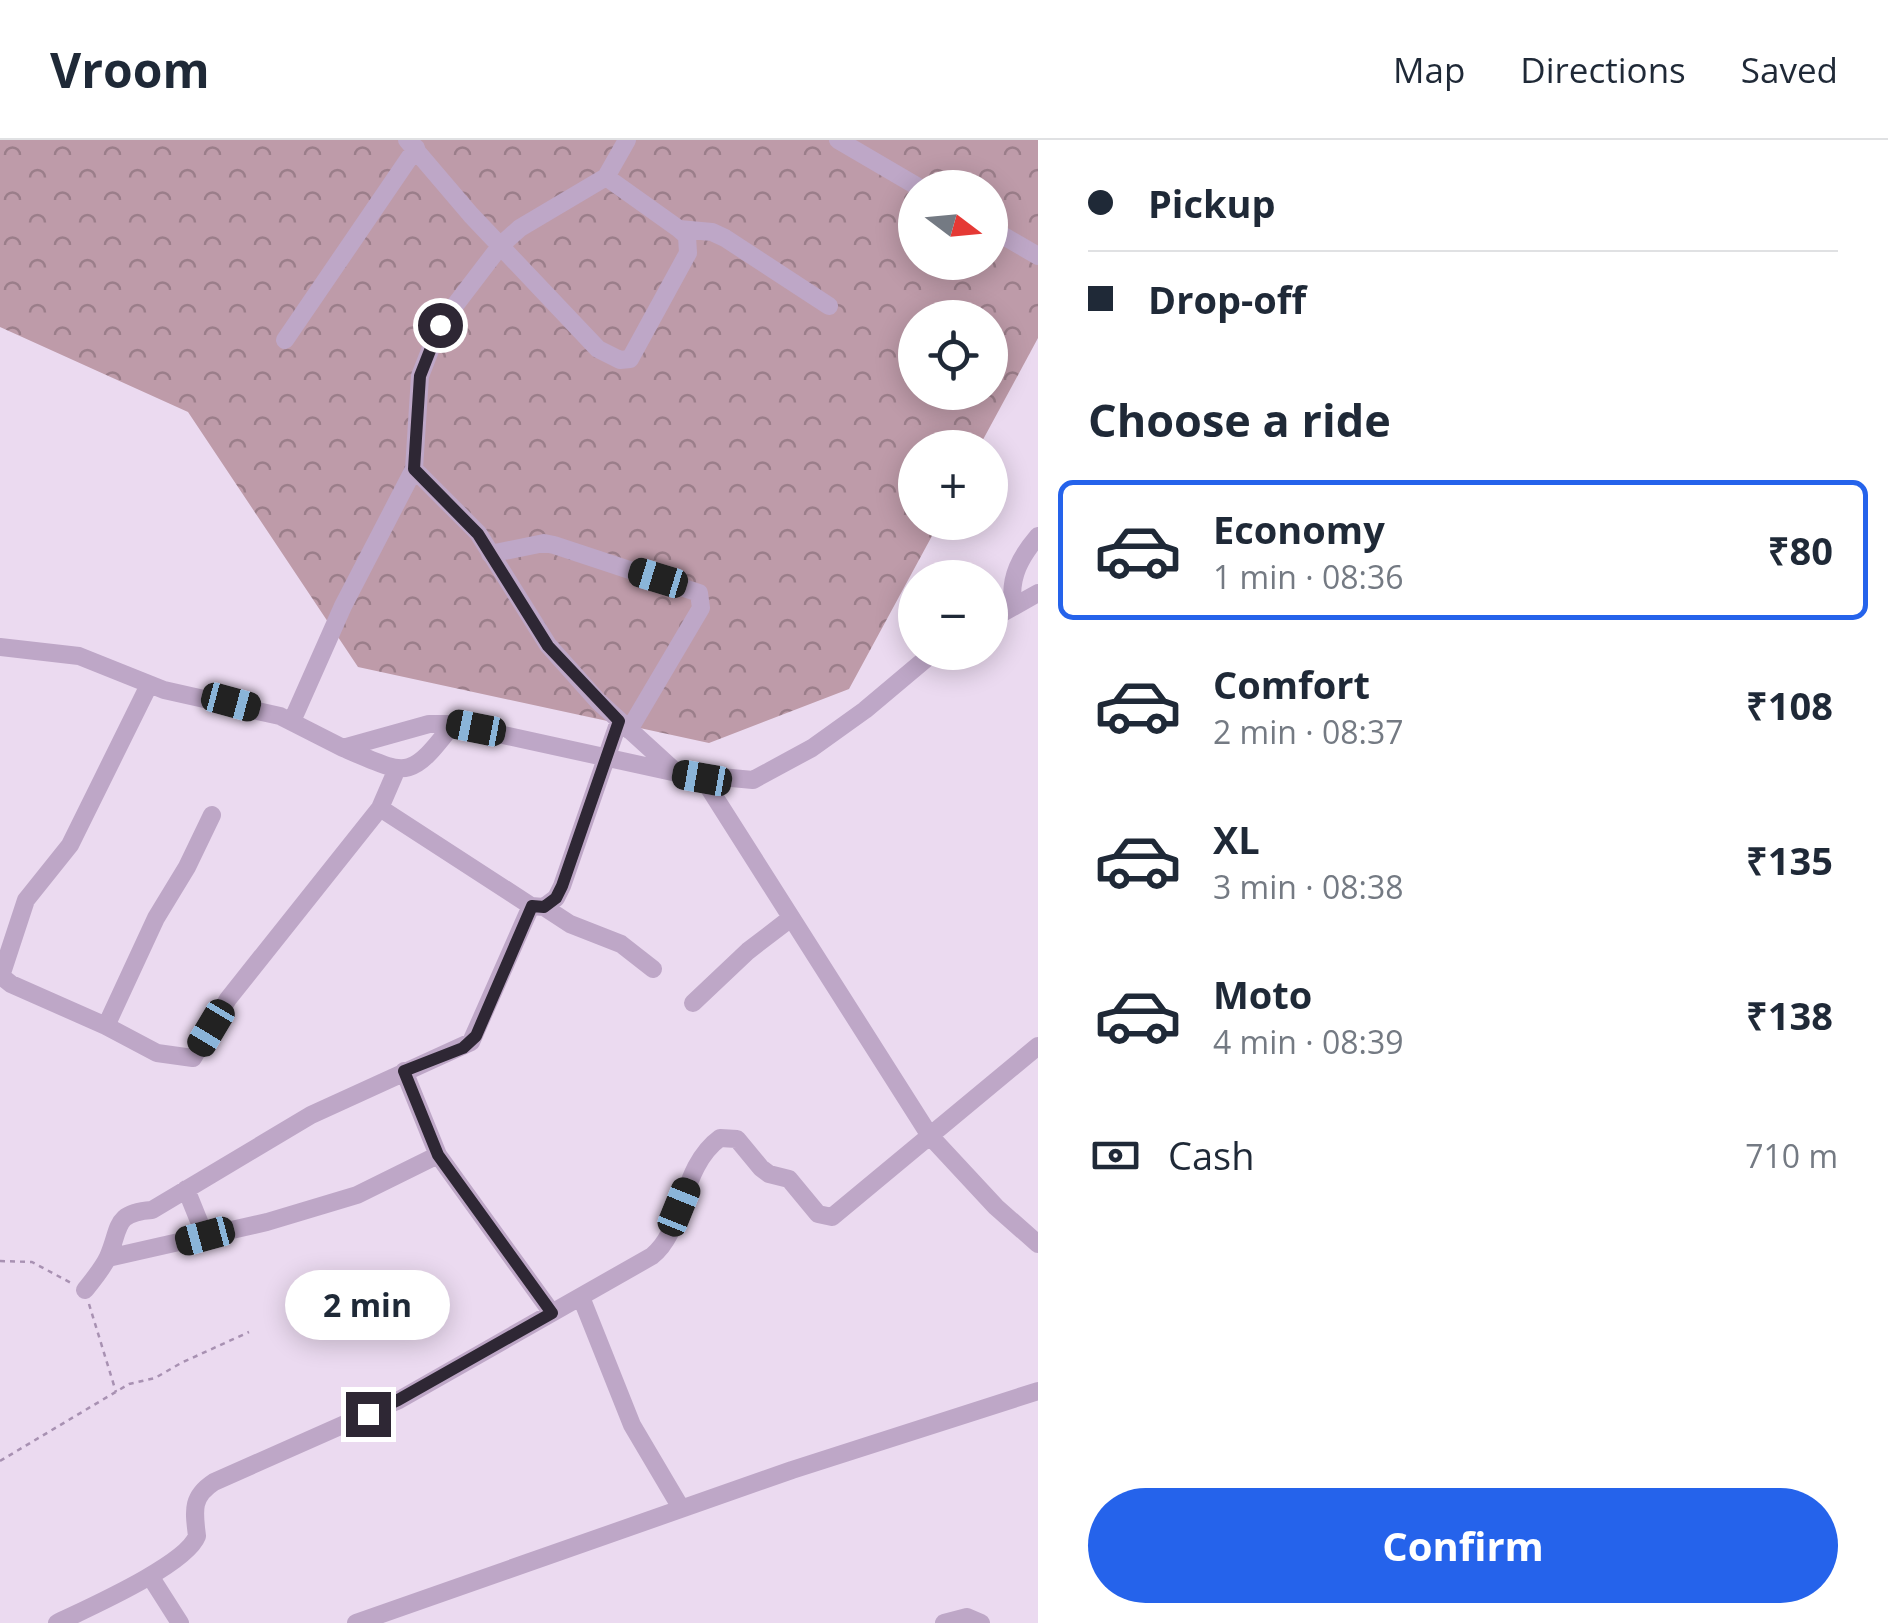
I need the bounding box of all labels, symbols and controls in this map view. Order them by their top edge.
text: Vroom [50,37,210,102]
text: Map [1393,46,1465,93]
text: Directions [1520,46,1686,93]
text: Saved [1741,46,1838,93]
north arrow [898,170,1008,280]
map controls [898,170,1008,670]
text: Pickup [1148,177,1276,229]
text: Drop-off [1148,273,1306,325]
button: locate [898,300,1008,410]
route start [418,303,463,348]
text: Choose a ride [1088,389,1391,450]
button: + [898,430,1008,540]
text: Economy [1213,503,1385,555]
icon: car [1093,505,1183,595]
text: ₹80 [1768,524,1833,576]
car [625,555,691,601]
text: 1 min · 08:36 [1213,555,1404,598]
button: − [898,560,1008,670]
text: Comfort [1213,658,1370,710]
icon: car [1093,660,1183,750]
text: ₹108 [1746,679,1833,731]
car [198,680,264,724]
car [444,708,508,748]
text: 2 min · 08:37 [1213,710,1404,753]
car [670,758,734,798]
text: XL [1213,813,1260,865]
icon: car [1093,815,1183,905]
text: ₹135 [1746,834,1833,886]
text: 3 min · 08:38 [1213,865,1404,908]
text: Moto [1213,968,1312,1020]
icon: car [1093,970,1183,1060]
text: ₹138 [1746,989,1833,1041]
car [183,995,239,1061]
text: 4 min · 08:39 [1213,1020,1404,1063]
icon: cash [1088,1128,1143,1183]
text: Cash [1168,1129,1254,1181]
text: 710 m [1745,1134,1838,1177]
car [654,1174,704,1240]
car [172,1214,238,1258]
callout: 2 min [286,1269,450,1339]
text: 2 min [323,1283,412,1326]
route end [346,1392,391,1437]
button: Confirm [1088,1488,1838,1603]

